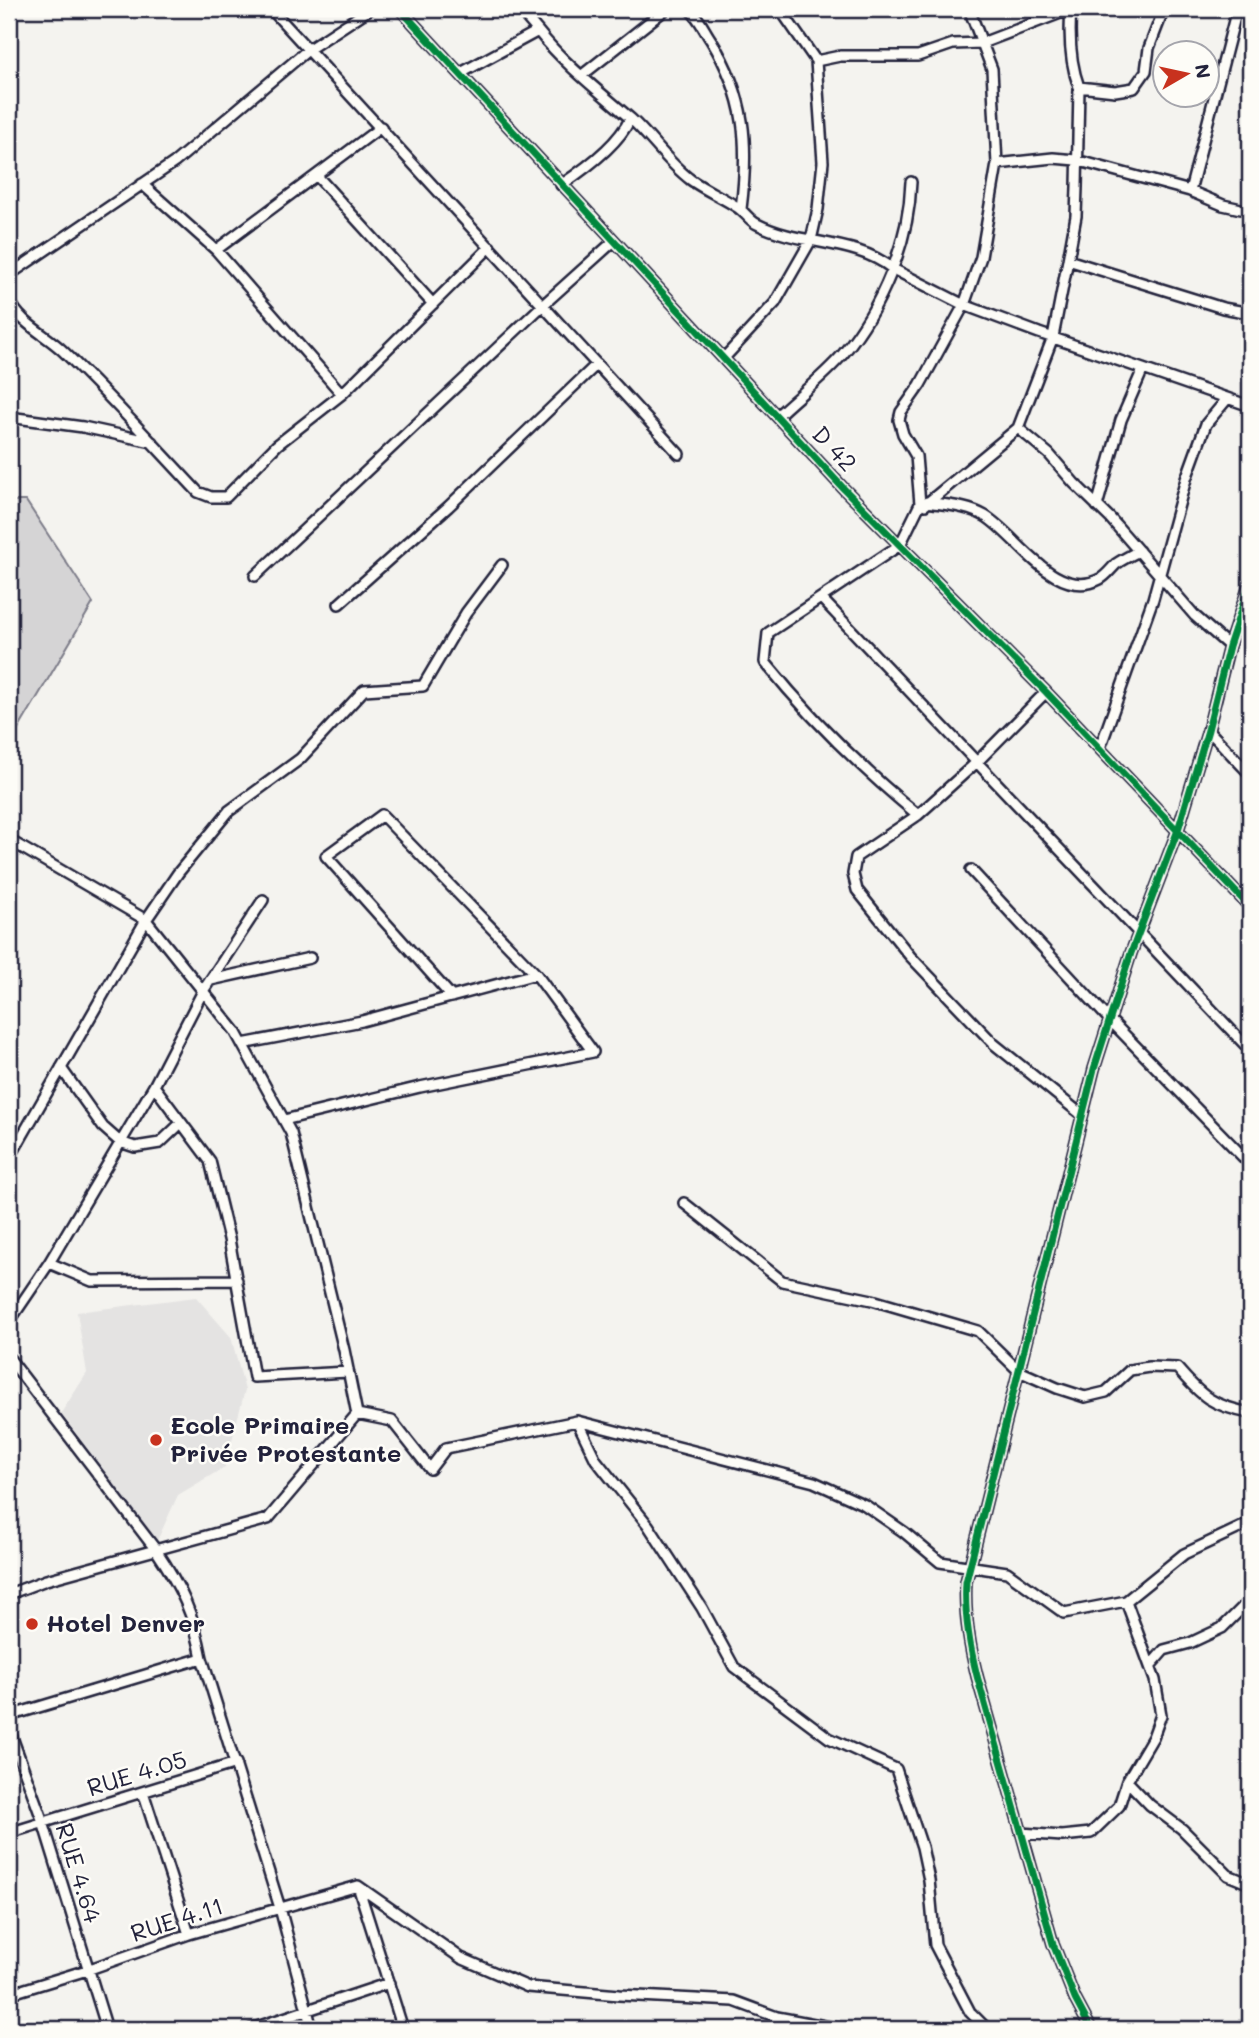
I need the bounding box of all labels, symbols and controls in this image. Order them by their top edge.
north arrow [1150,38,1220,108]
text: N [1190,62,1217,80]
street label: D 42 [806,419,864,477]
place label: Ecole Primaire Privée Protestante [170,1409,401,1468]
marker: Ecole Primaire Privée Protestante [148,1432,164,1448]
place label: Hotel Denver [46,1607,205,1638]
marker: Hotel Denver [24,1616,40,1632]
street label: RUE 4.05 [83,1743,190,1802]
street label: RUE 4.64 [50,1819,109,1926]
street label: RUE 4.11 [126,1889,227,1948]

